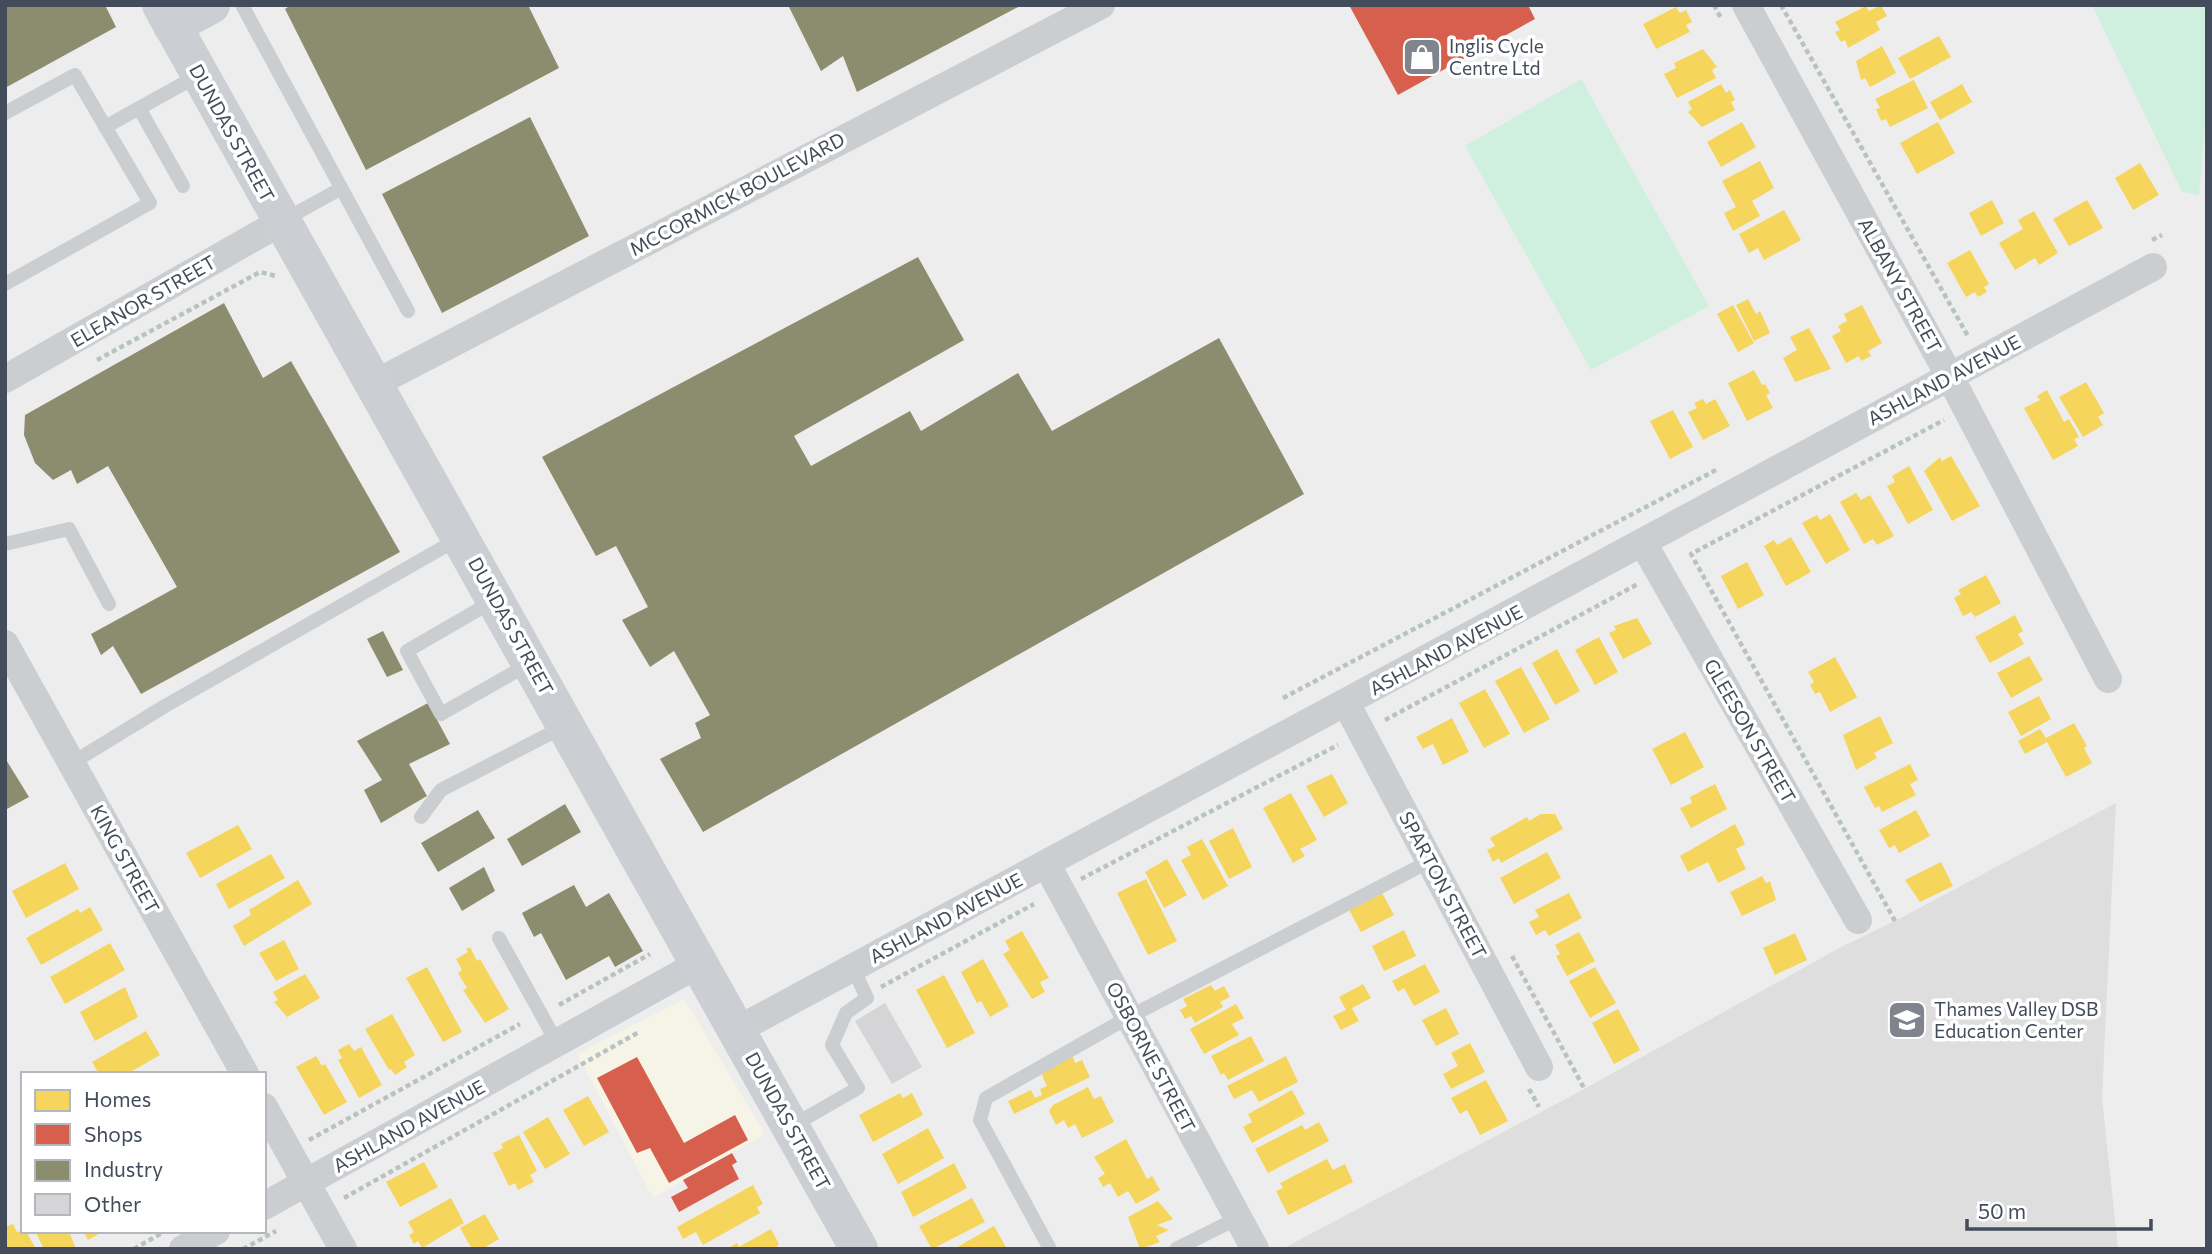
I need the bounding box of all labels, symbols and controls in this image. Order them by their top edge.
place label: Inglis Cycle Centre Ltd [1449,34,1544,79]
shop icon: Inglis Cycle Centre Ltd [1401,36,1443,78]
street label: DUNDAS STREET [185,60,280,206]
street label: MCCORMICK BOULEVARD [625,127,848,260]
street label: ALBANY STREET [1854,213,1947,356]
street label: ELEANOR STREET [66,250,219,351]
street label: ASHLAND AVENUE [1863,330,2024,430]
street label: DUNDAS STREET [464,553,559,699]
street label: ASHLAND AVENUE [1365,600,1526,700]
street label: GLEESON STREET [1700,655,1801,807]
street label: KING STREET [86,800,165,917]
street label: SPARTON STREET [1395,807,1492,962]
street label: ASHLAND AVENUE [865,868,1026,968]
street label: OSBORNE STREET [1102,978,1201,1136]
place label: Thames Valley DSB Education Center [1934,997,2098,1042]
school or university icon: Thames Valley DSB Education Center [1886,999,1928,1041]
street label: DUNDAS STREET [741,1048,836,1194]
legend [21,1072,266,1233]
street label: ASHLAND AVENUE [329,1074,489,1177]
text: Homes [84,1086,151,1111]
text: Shops [84,1121,143,1146]
text: Industry [84,1156,163,1181]
scale bar [1967,1188,2151,1232]
text: Other [84,1191,141,1216]
text: 50 m [1978,1198,2026,1223]

